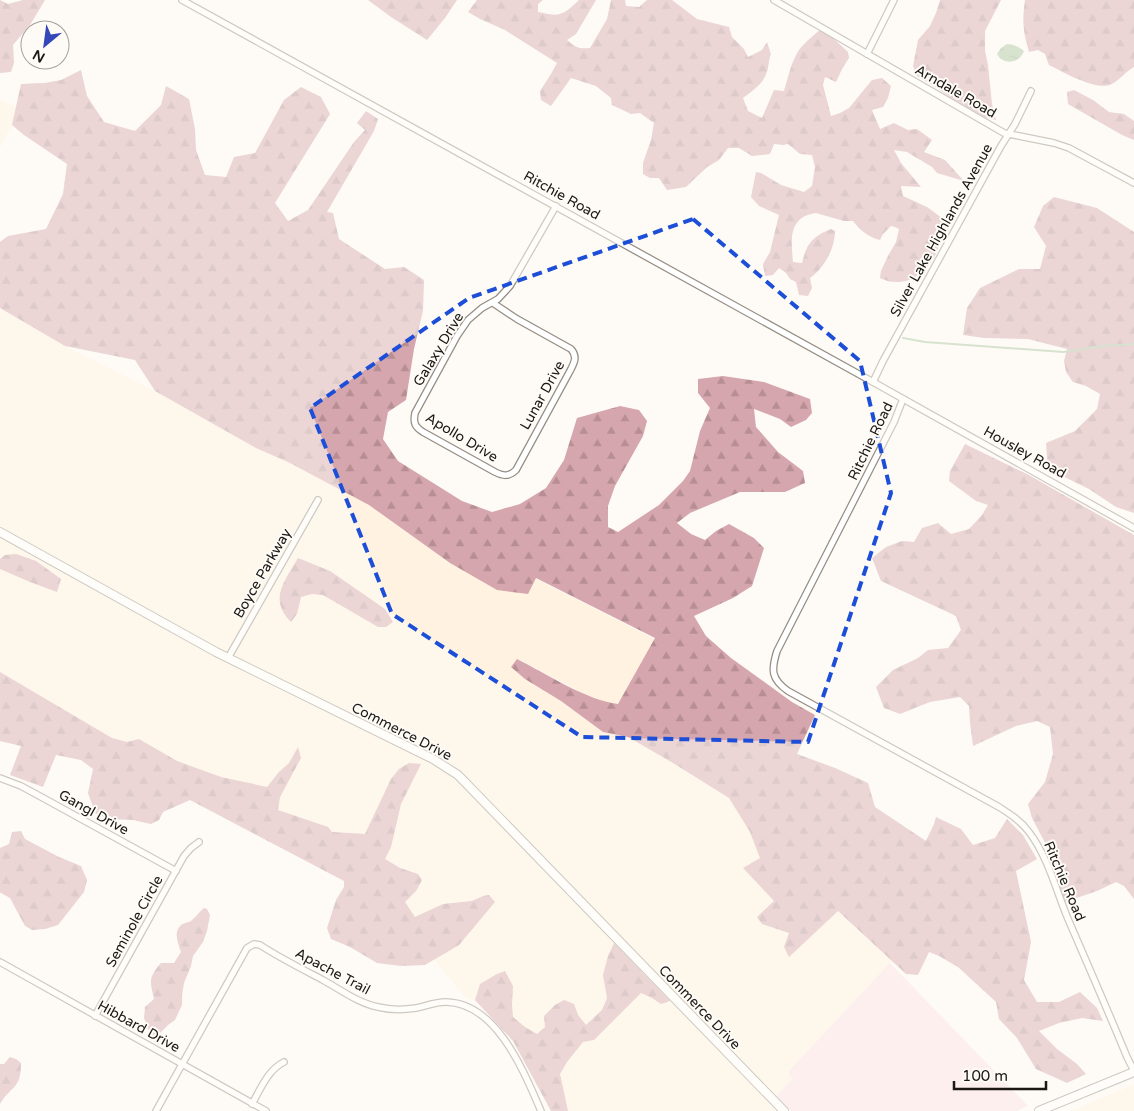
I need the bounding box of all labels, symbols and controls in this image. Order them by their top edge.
north arrow [20,20,70,70]
text: N [30,46,48,66]
street label: Arndale Road [912,61,999,122]
street label: Silver Lake Highlands Avenue [887,141,996,320]
street label: Ritchie Road [520,167,603,223]
street label: Galaxy Drive [410,309,467,389]
street label: Lunar Drive [516,358,568,433]
street label: Ritchie Road [844,399,897,483]
street label: Apollo Drive [423,409,501,466]
street label: Housley Road [980,423,1069,482]
street label: Boyce Parkway [230,525,295,621]
street label: Commerce Drive [349,699,455,764]
street label: Gangl Drive [56,786,132,839]
street label: Ritchie Road [1040,839,1089,924]
street label: Seminole Circle [102,872,167,970]
street label: Apache Trail [292,945,373,998]
street label: Commerce Drive [655,962,744,1053]
street label: Hibbard Drive [95,997,183,1056]
scale bar [954,1058,1046,1090]
text: 100 m [962,1067,1008,1085]

